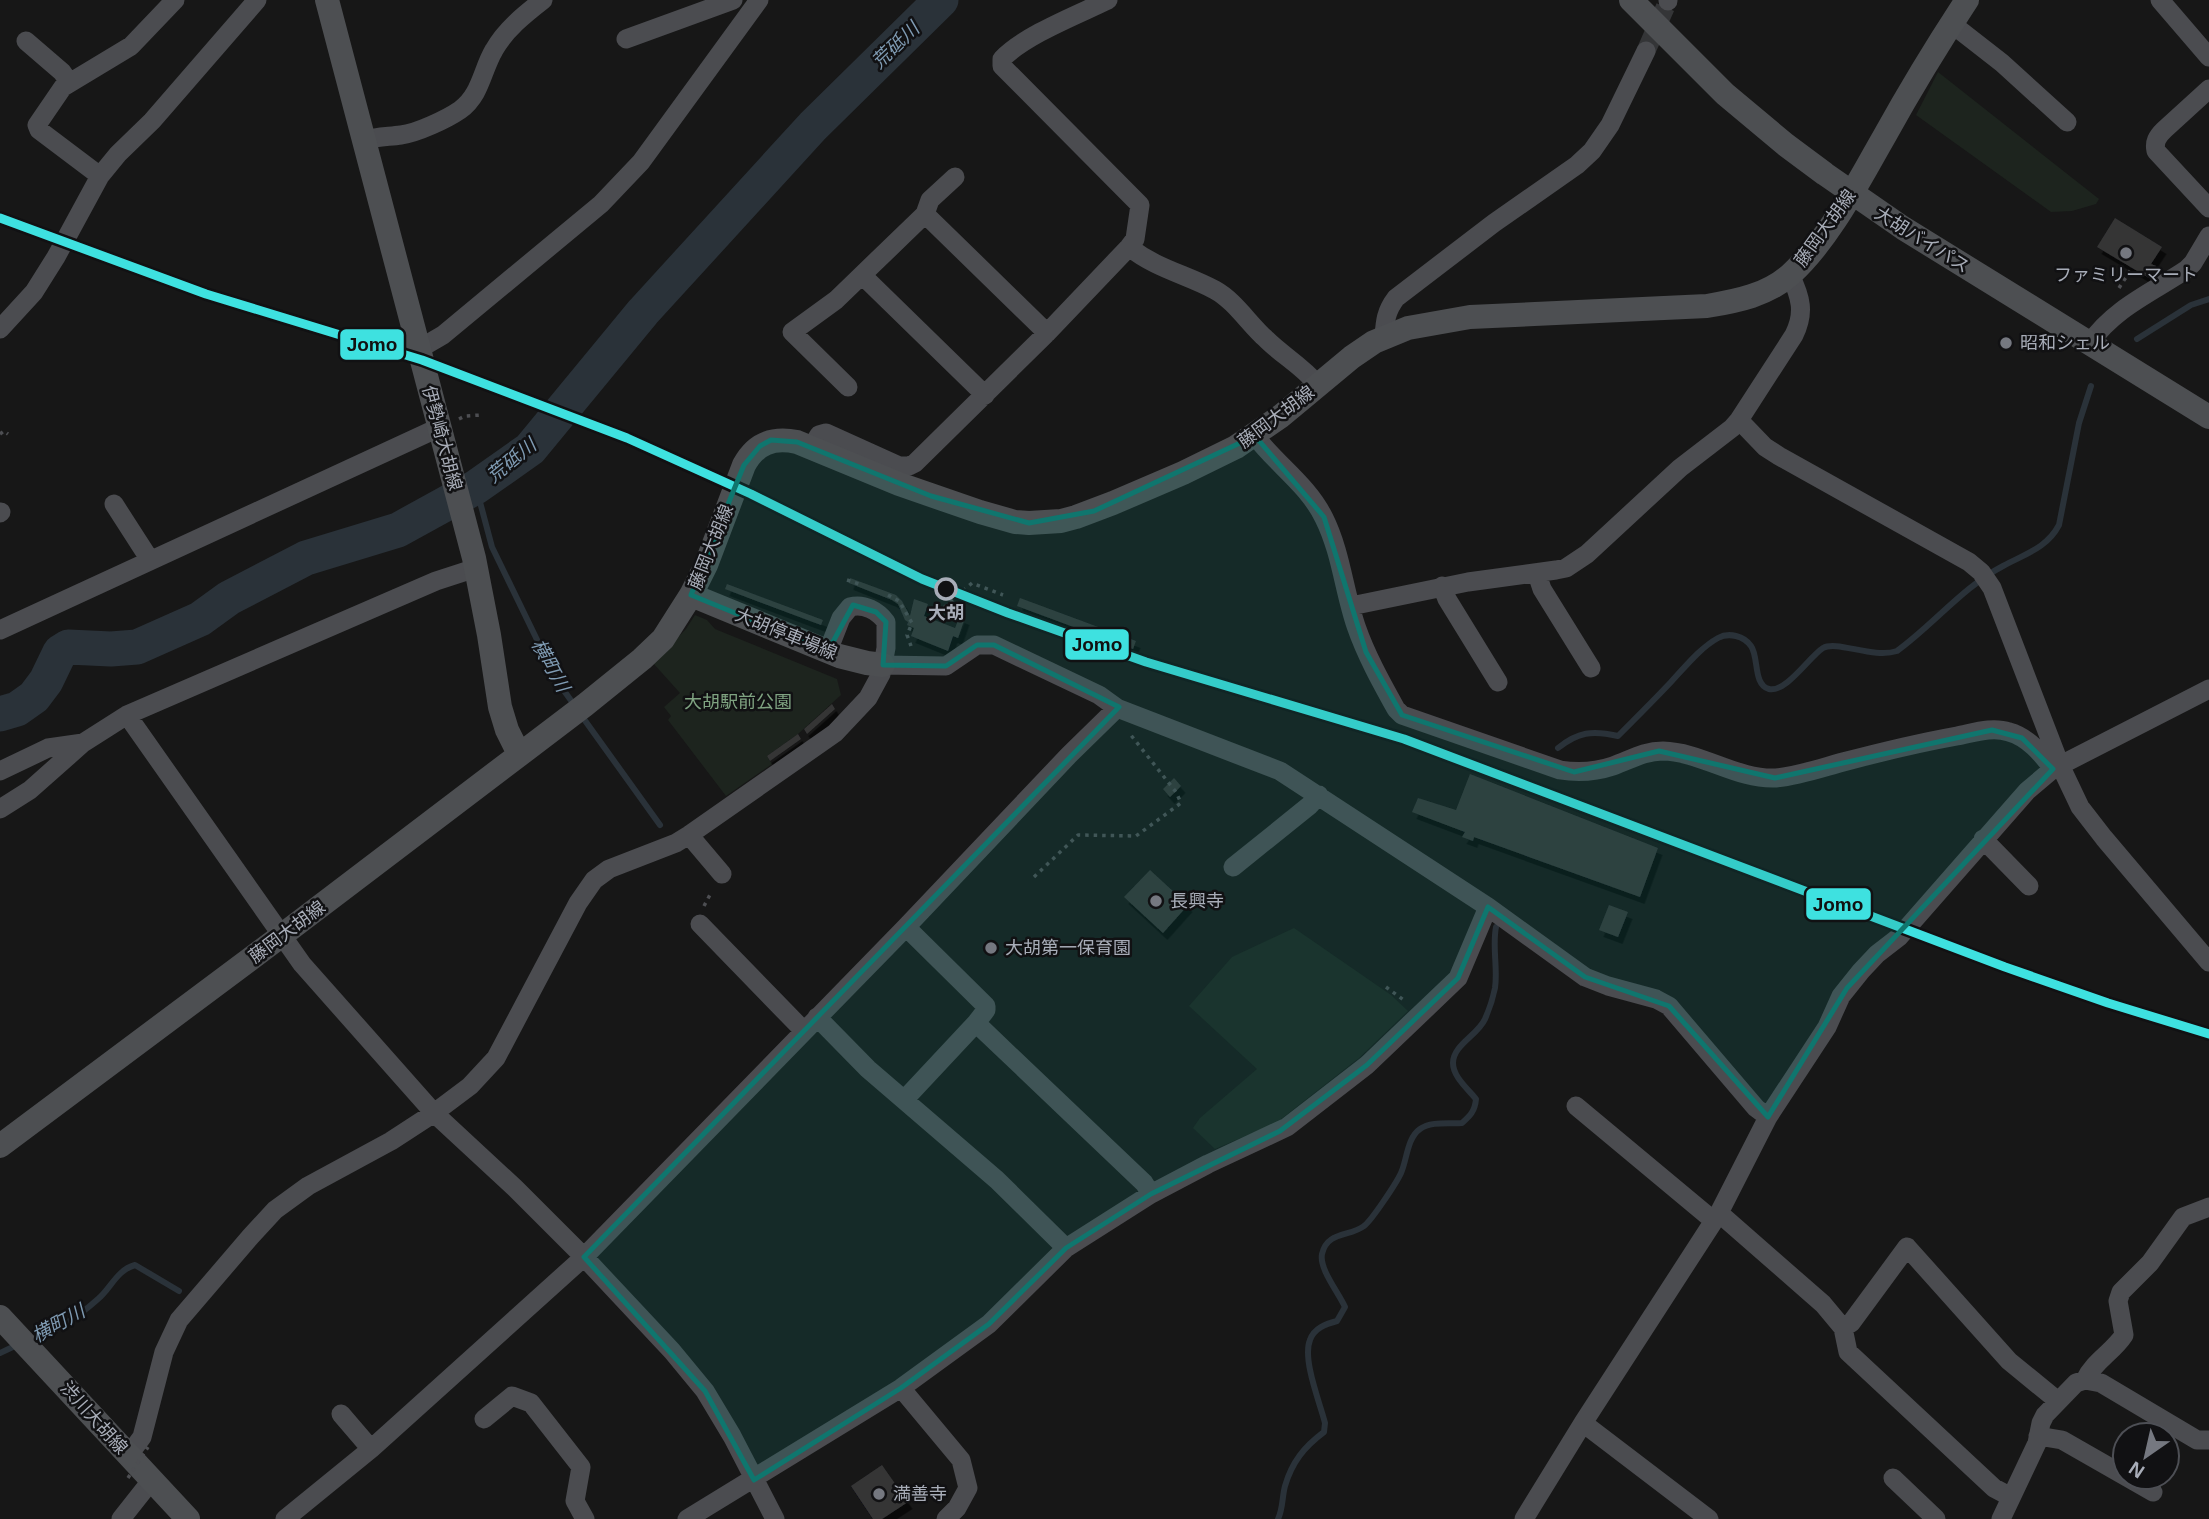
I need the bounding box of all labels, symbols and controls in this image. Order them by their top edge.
water label: 荒砥川 [868,17,925,73]
street label: 藤岡大胡線 [1790,186,1860,270]
street label: 大胡バイパス [1871,203,1973,277]
marker: ファミリーマート [2118,245,2134,261]
place label: ファミリーマート [2054,265,2198,285]
line badge: Jomo [339,328,405,361]
place label: 昭和シェル [2020,333,2110,353]
text: Jomo [347,334,397,355]
marker: 昭和シェル [1998,335,2014,351]
street label: 藤岡大胡線 [1234,382,1318,452]
street label: 伊勢崎大胡線 [418,383,466,493]
water label: 荒砥川 [483,433,542,486]
street label: 藤岡大胡線 [685,502,737,592]
marker: 大胡 [935,578,957,600]
place label: 大胡 [928,603,964,623]
street label: 大胡停車場線 [732,604,840,664]
line badge: Jomo [1064,628,1130,661]
text: Jomo [1072,634,1122,655]
water label: 横町川 [528,635,575,697]
park label: 大胡駅前公園 [684,692,792,712]
line badge: Jomo [1805,887,1872,921]
place label: 長興寺 [1170,891,1224,911]
marker: 長興寺 [1148,893,1164,909]
text: Jomo [1813,894,1863,915]
street label: 藤岡大胡線 [245,897,329,967]
place label: 大胡第一保育園 [1005,938,1131,958]
marker: 大胡第一保育園 [983,940,999,956]
water label: 横町川 [28,1299,90,1346]
street label: 渋川大胡線 [56,1378,132,1458]
north arrow [2111,1421,2181,1491]
text: N [2125,1457,2148,1482]
place label: 満善寺 [893,1484,947,1504]
marker: 満善寺 [871,1486,887,1502]

